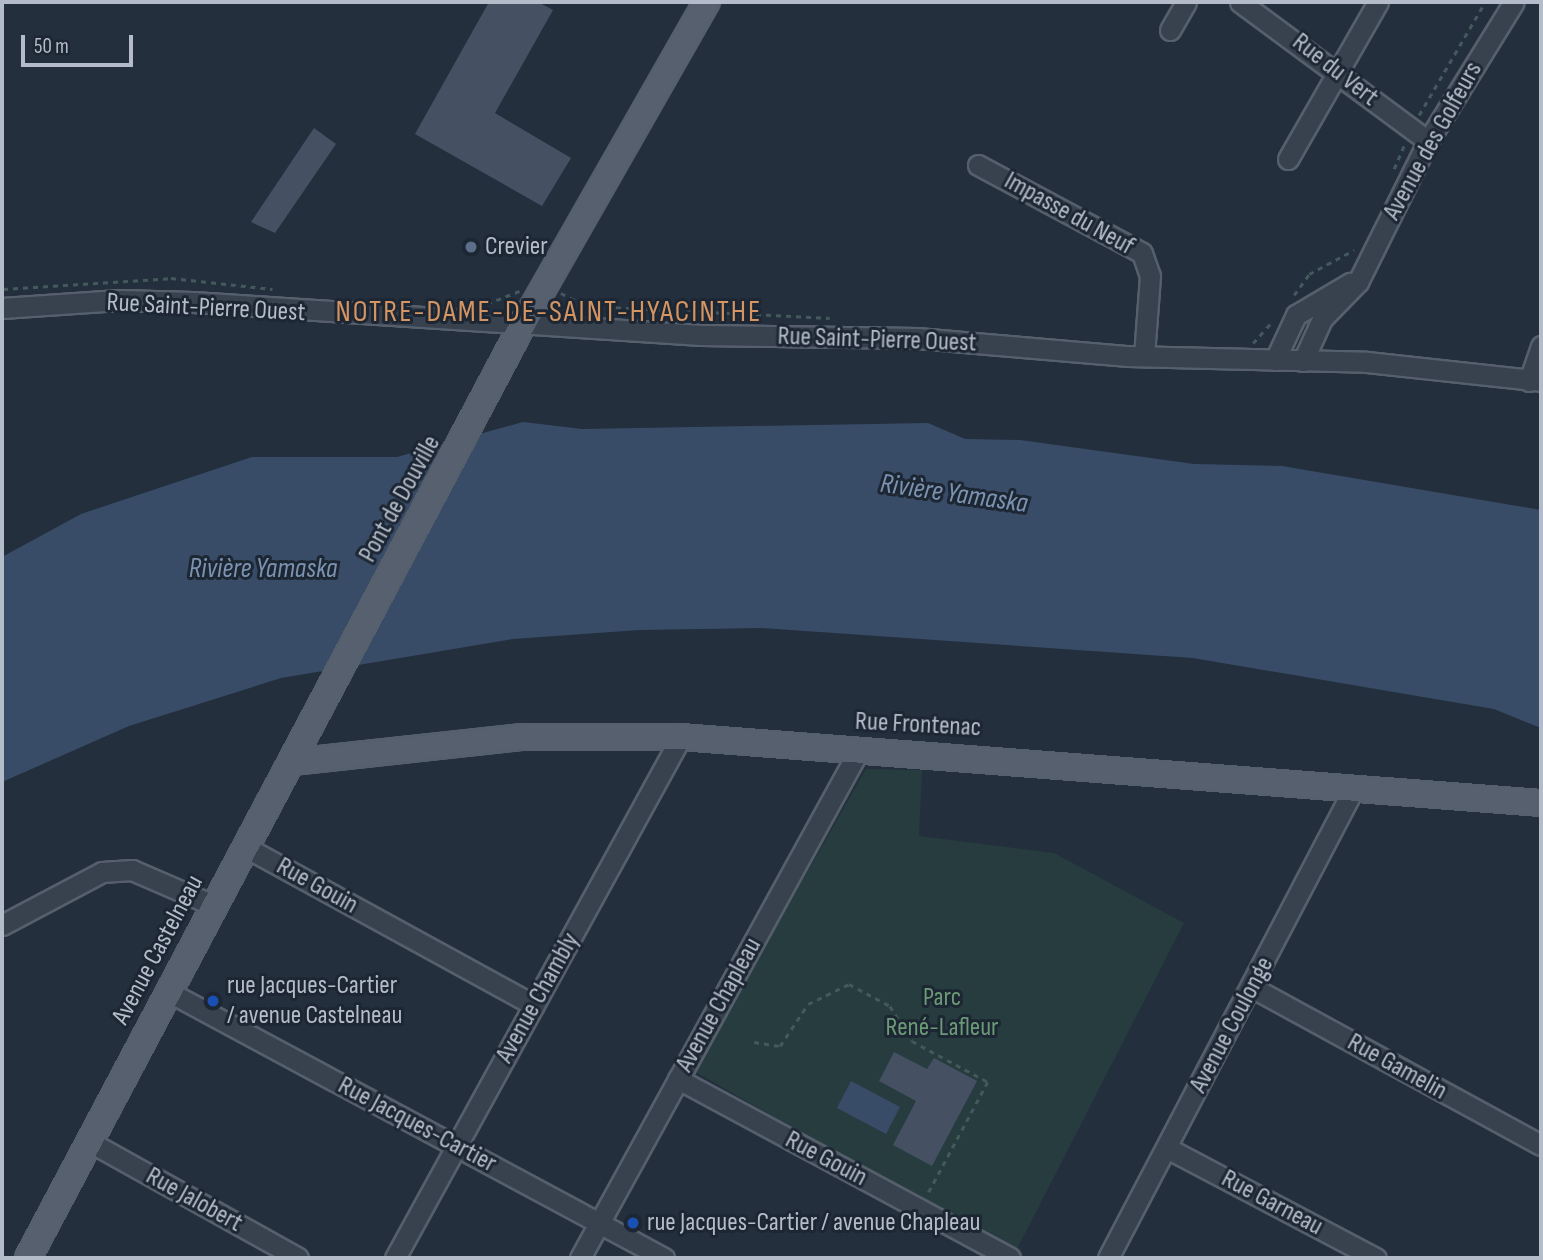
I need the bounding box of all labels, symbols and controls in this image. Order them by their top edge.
scale bar [24,21,136,65]
street label: Rue du Vert [1286,27,1384,113]
text: 50 m [34,34,69,59]
street label: Avenue des Golfeurs [1377,57,1489,225]
street label: Impasse du Neuf [999,166,1139,262]
place label: Crevier [485,231,548,263]
marker: Crevier [463,239,479,255]
street label: Rue Saint-Pierre Ouest [106,287,306,329]
district label: NOTRE-DAME-DE-SAINT-HYACINTHE [339,294,759,330]
street label: Rue Saint-Pierre Ouest [777,321,977,359]
street label: Pont de Douville [352,430,448,568]
water label: Rivière Yamaska [878,467,1030,521]
water label: Rivière Yamaska [189,552,337,586]
street label: Rue Frontenac [854,706,982,744]
street label: Rue Gouin [271,851,363,921]
street label: Avenue Castelneau [106,870,210,1030]
street label: Avenue Chambly [489,928,587,1068]
street label: Avenue Chapleau [669,933,769,1077]
street label: Avenue Coulonge [1183,952,1281,1098]
place label: rue Jacques-Cartier / avenue Castelneau [227,970,402,1032]
park label: Parc René-Lafleur [885,982,999,1044]
marker: rue Jacques-Cartier / avenue Castelneau [205,993,221,1009]
street label: Rue Gamelin [1342,1027,1452,1107]
street label: Rue Jacques-Cartier [333,1070,501,1180]
street label: Rue Gouin [780,1125,872,1193]
street label: Rue Jalobert [140,1161,248,1239]
street label: Rue Garneau [1216,1163,1328,1243]
place label: rue Jacques-Cartier / avenue Chapleau [647,1207,980,1239]
marker: rue Jacques-Cartier / avenue Chapleau [625,1215,641,1231]

